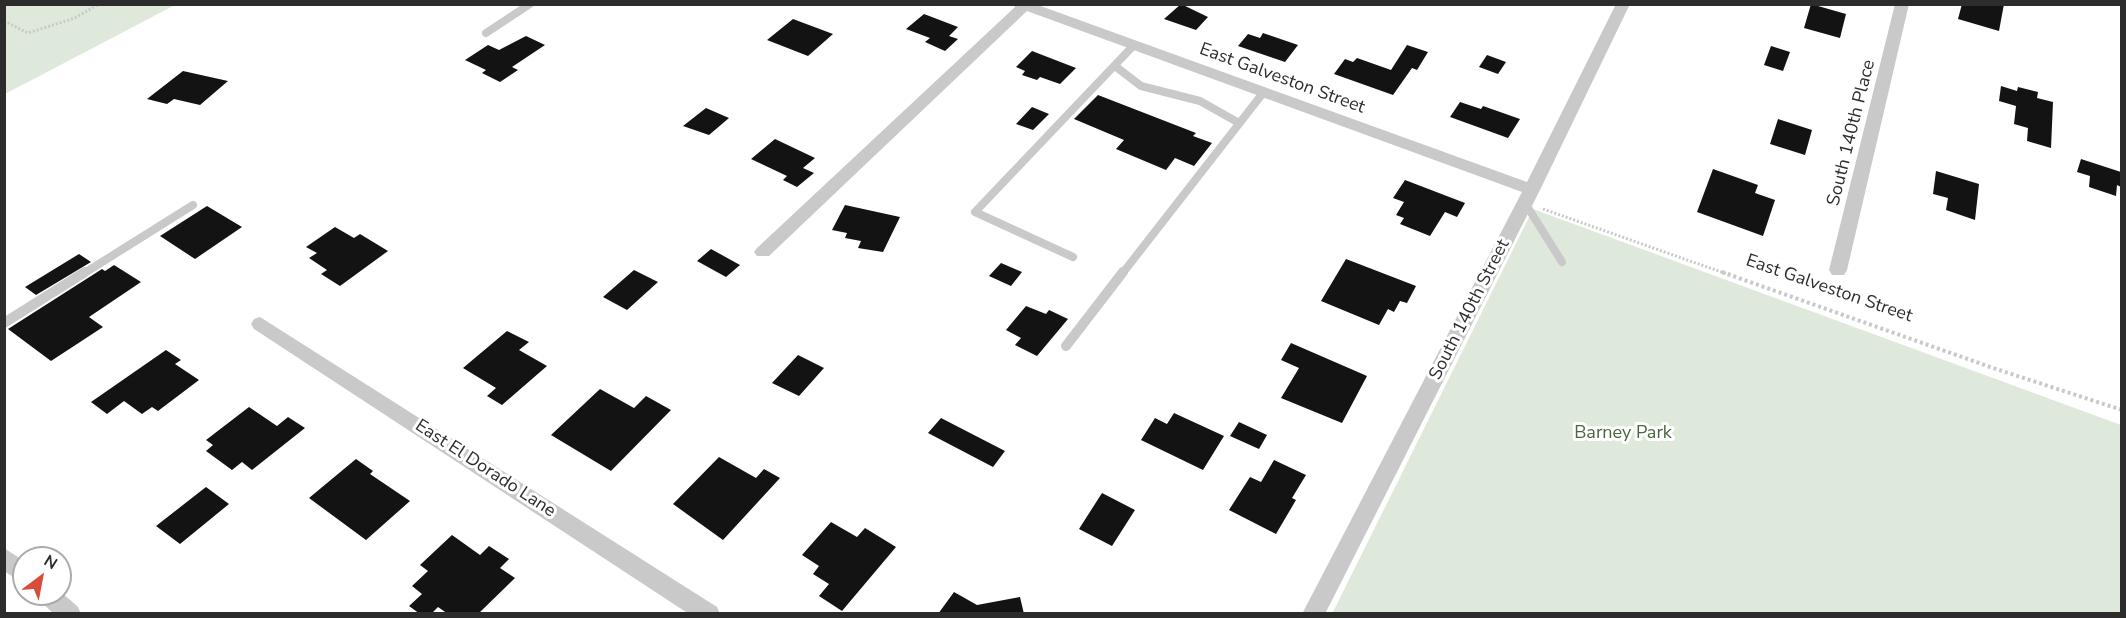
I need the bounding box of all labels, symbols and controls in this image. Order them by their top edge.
street label: East Galveston Street [1196,39,1368,119]
street label: South 140th Place [1823,58,1881,208]
street label: South 140th Street [1425,236,1515,384]
street label: East Galveston Street [1743,250,1915,328]
street label: East El Dorado Lane [411,415,559,523]
park label: Barney Park [1574,423,1672,445]
north arrow [12,546,72,606]
text: N [40,550,61,575]

